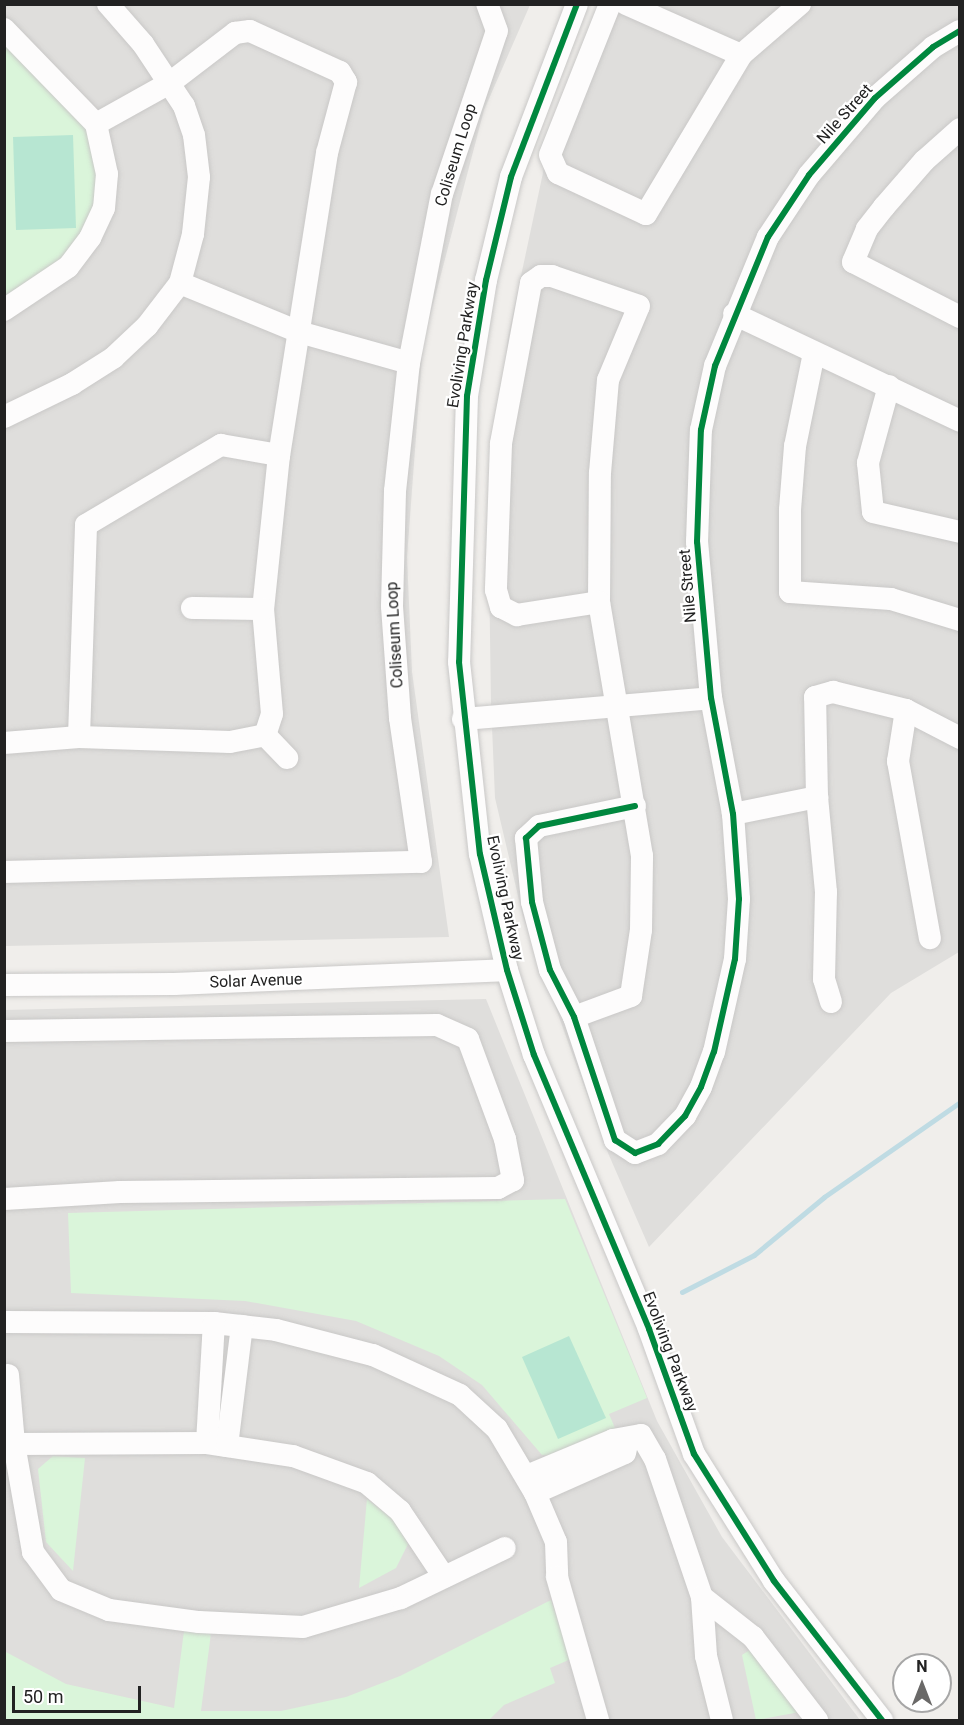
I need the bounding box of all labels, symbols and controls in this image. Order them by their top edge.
street label: Nile Street [813,80,877,148]
street label: Coliseum Loop [431,101,481,209]
street label: Evoliving Parkway [444,281,482,409]
street label: Nile Street [675,548,701,624]
street label: Coliseum Loop [383,581,407,689]
street label: Evoliving Parkway [482,834,528,962]
street label: Solar Avenue [209,970,303,992]
street label: Evoliving Parkway [638,1289,702,1415]
north arrow [892,1653,952,1713]
text: N [916,1657,928,1676]
scale bar [15,1674,144,1712]
text: 50 m [23,1686,63,1707]

